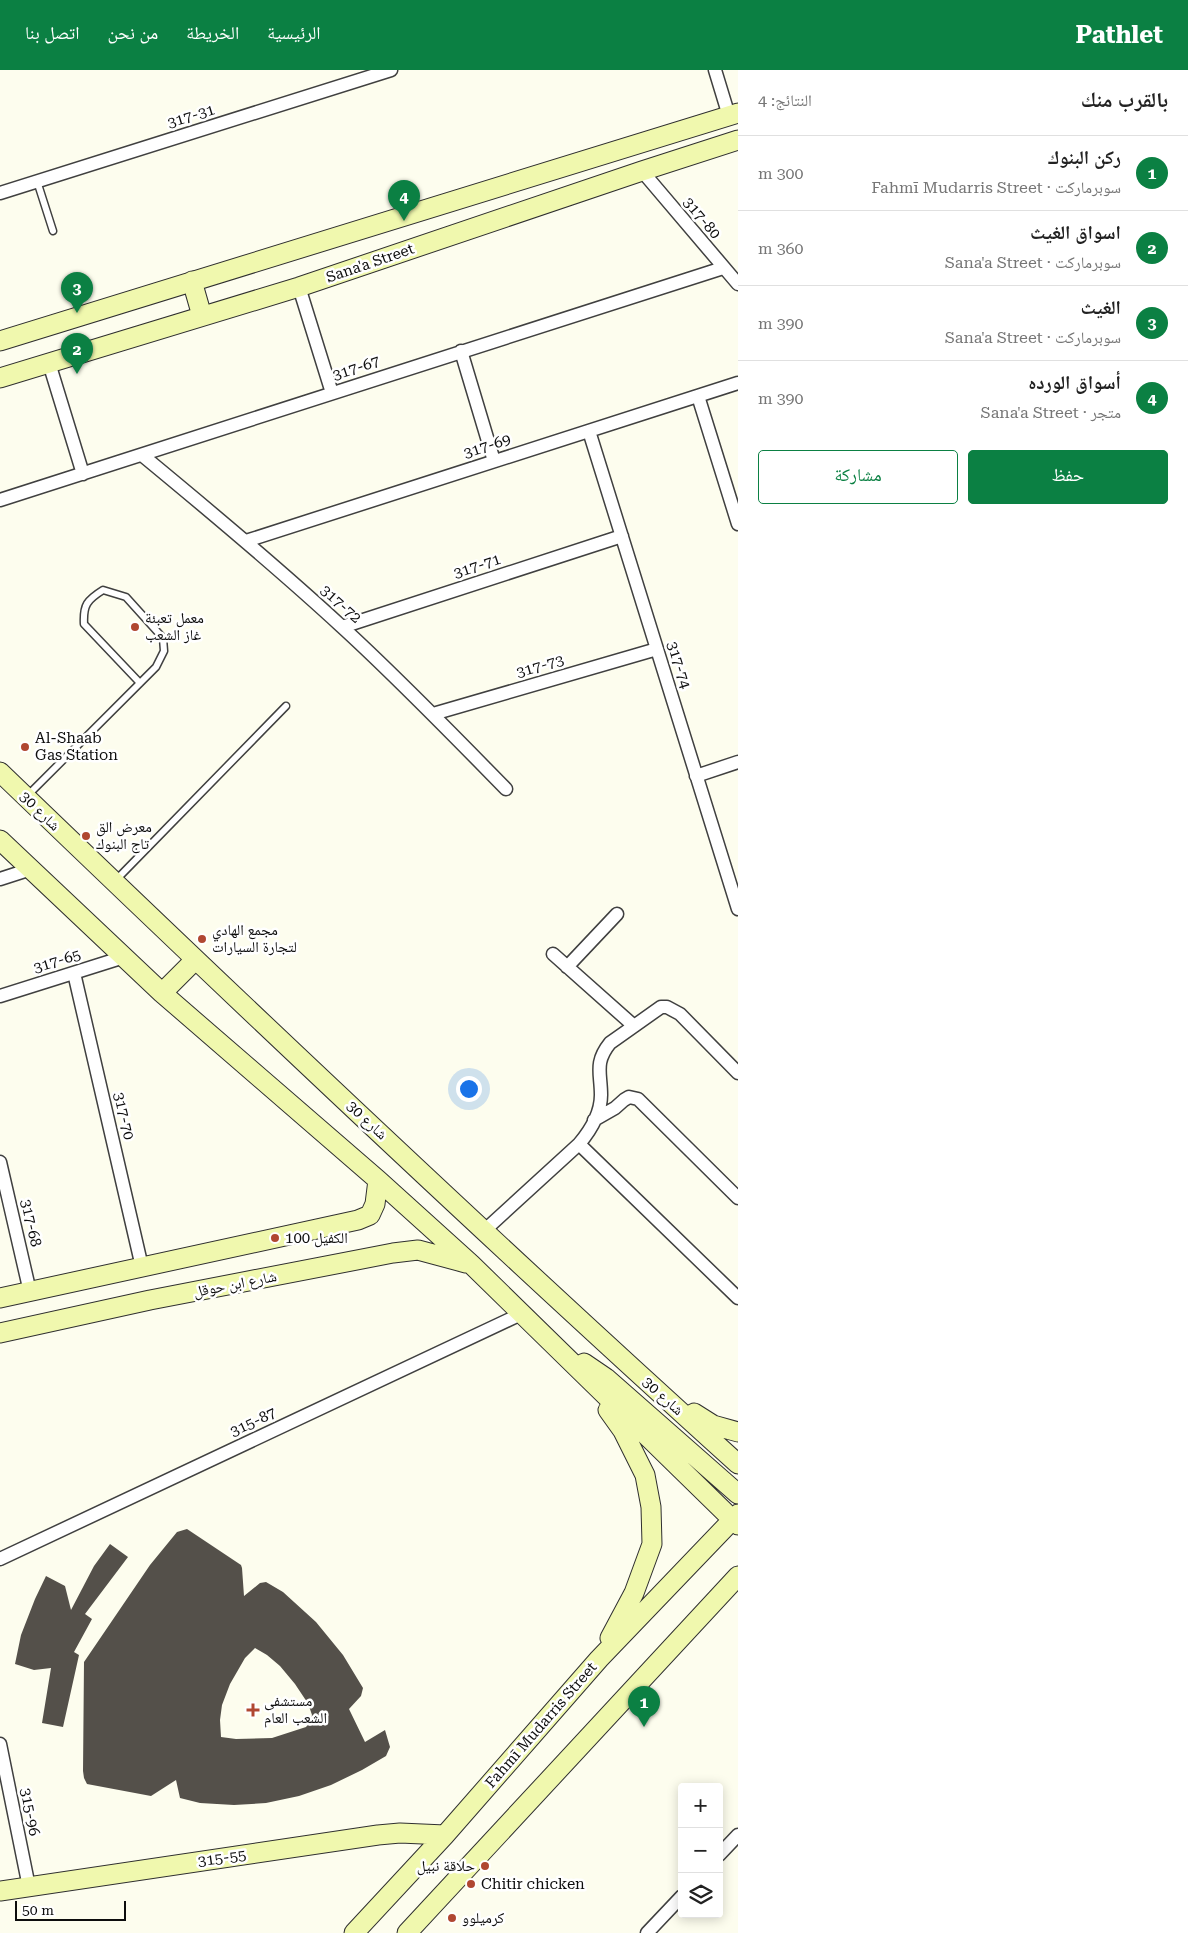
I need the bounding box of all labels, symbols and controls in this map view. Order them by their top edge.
text: Pathlet [1076,21,1163,49]
text: اتصل بنا [25,22,79,43]
text: من نحن [107,22,158,43]
text: الخريطة [186,22,239,43]
text: الرئيسية [267,22,321,43]
text: بالقرب منك [1081,88,1168,112]
text: النتائج: 4 [758,91,812,110]
street label: 317-31 [165,100,217,132]
text: ركن البنوك [1048,146,1121,169]
text: 300 m [758,164,804,183]
text: 1 [1148,164,1156,183]
text: سوبرماركت · Fahmī Mudarris Street [871,178,1121,197]
pin: 4 [388,180,420,221]
street label: 317-80 [679,194,725,242]
text: اسواق الغيث [1030,221,1121,244]
street label: Sana'a Street [324,239,417,286]
text: 360 m [758,239,804,258]
text: 2 [1148,239,1156,258]
text: سوبرماركت · Sana'a Street [945,253,1121,272]
pin: 3 [61,272,93,313]
text: الغيث [1081,296,1121,319]
text: 390 m [758,314,804,333]
text: 3 [1148,314,1156,333]
text: سوبرماركت · Sana'a Street [945,328,1121,347]
pin: 2 [61,333,93,374]
street label: 317-67 [330,352,382,384]
text: أسواق الورده [1028,371,1121,394]
text: 390 m [758,389,804,408]
text: 4 [1148,389,1156,408]
text: متجر · Sana'a Street [981,403,1121,422]
street label: 317-69 [461,430,513,462]
button: مشاركة [758,450,958,504]
button: حفظ [968,450,1168,504]
street label: 317-71 [451,550,503,582]
street label: 317-72 [317,581,365,627]
place label: معمل تعبئة غاز الشعب [145,609,204,644]
marker: معمل تعبئة غاز الشعب [129,621,141,633]
street label: 317-74 [663,639,695,691]
street label: 317-73 [514,651,566,681]
place label: Al-Shaab Gas Station [35,729,118,764]
marker: Al-Shaab Gas Station [19,741,31,753]
street label: شارع 30 [15,787,64,835]
place label: معرض الق تاج البنوك [96,818,152,854]
marker: معرض الق تاج البنوك [80,830,92,842]
place label: مجمع الهادي لتجارة السيارات [212,921,297,956]
marker: مجمع الهادي لتجارة السيارات [196,933,208,945]
street label: 317-65 [31,945,83,977]
your location [456,1076,482,1102]
street label: 317-70 [110,1090,138,1142]
street label: شارع 30 [342,1097,391,1144]
street label: 317-68 [17,1197,45,1249]
place label: الكفيل 100 [285,1229,348,1248]
marker: الكفيل 100 [269,1232,281,1244]
street label: شارع ابن حوقل [192,1267,278,1302]
street label: شارع 30 [638,1373,687,1420]
street label: 315-87 [227,1404,279,1440]
street label: Fahmī Mudarris Street [481,1658,601,1792]
pin: 1 [628,1686,660,1727]
place label: مستشفى الشعب العام [264,1692,327,1728]
marker: مستشفى الشعب العام [246,1703,260,1717]
map controls [678,1783,723,1918]
button: + [678,1783,723,1828]
street label: 315-96 [17,1786,43,1838]
button: − [678,1828,723,1873]
street label: 315-55 [197,1846,247,1870]
place label: حلاقة نبيل [417,1857,475,1876]
marker: حلاقة نبيل [479,1860,491,1872]
button: layers [678,1873,723,1918]
place label: Chitir chicken [481,1875,585,1893]
marker: Chitir chicken [465,1878,477,1890]
scale bar [15,1898,126,1921]
text: 50 m [22,1902,54,1918]
place label: كرميلوو [462,1909,504,1927]
marker: كرميلوو [446,1912,458,1924]

